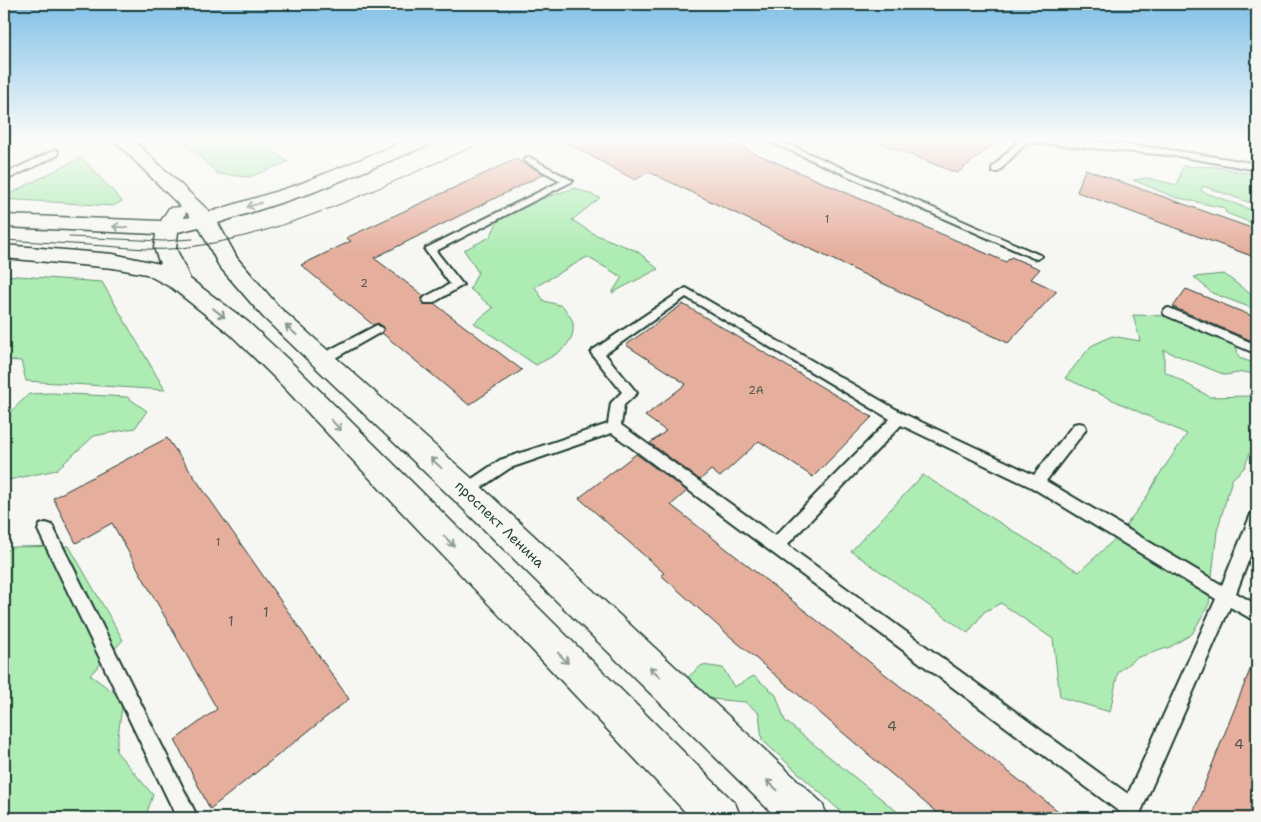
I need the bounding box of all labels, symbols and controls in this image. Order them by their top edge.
one-way arrow [246,201,262,211]
house number: 1 [825,212,829,227]
one-way arrow [112,223,128,232]
house number: 2 [360,276,368,291]
one-way arrow [212,307,225,318]
one-way arrow [284,324,297,335]
house number: 2А [748,383,764,398]
one-way arrow [330,419,342,431]
one-way arrow [429,458,442,469]
street label: проспект Ленина [451,477,549,572]
house number: 1 [216,535,220,550]
one-way arrow [443,535,455,548]
house number: 1 [263,603,269,621]
house number: 1 [228,612,234,630]
one-way arrow [557,651,569,664]
one-way arrow [649,666,661,678]
house number: 4 [887,717,897,735]
house number: 4 [1234,735,1244,753]
one-way arrow [767,779,779,791]

